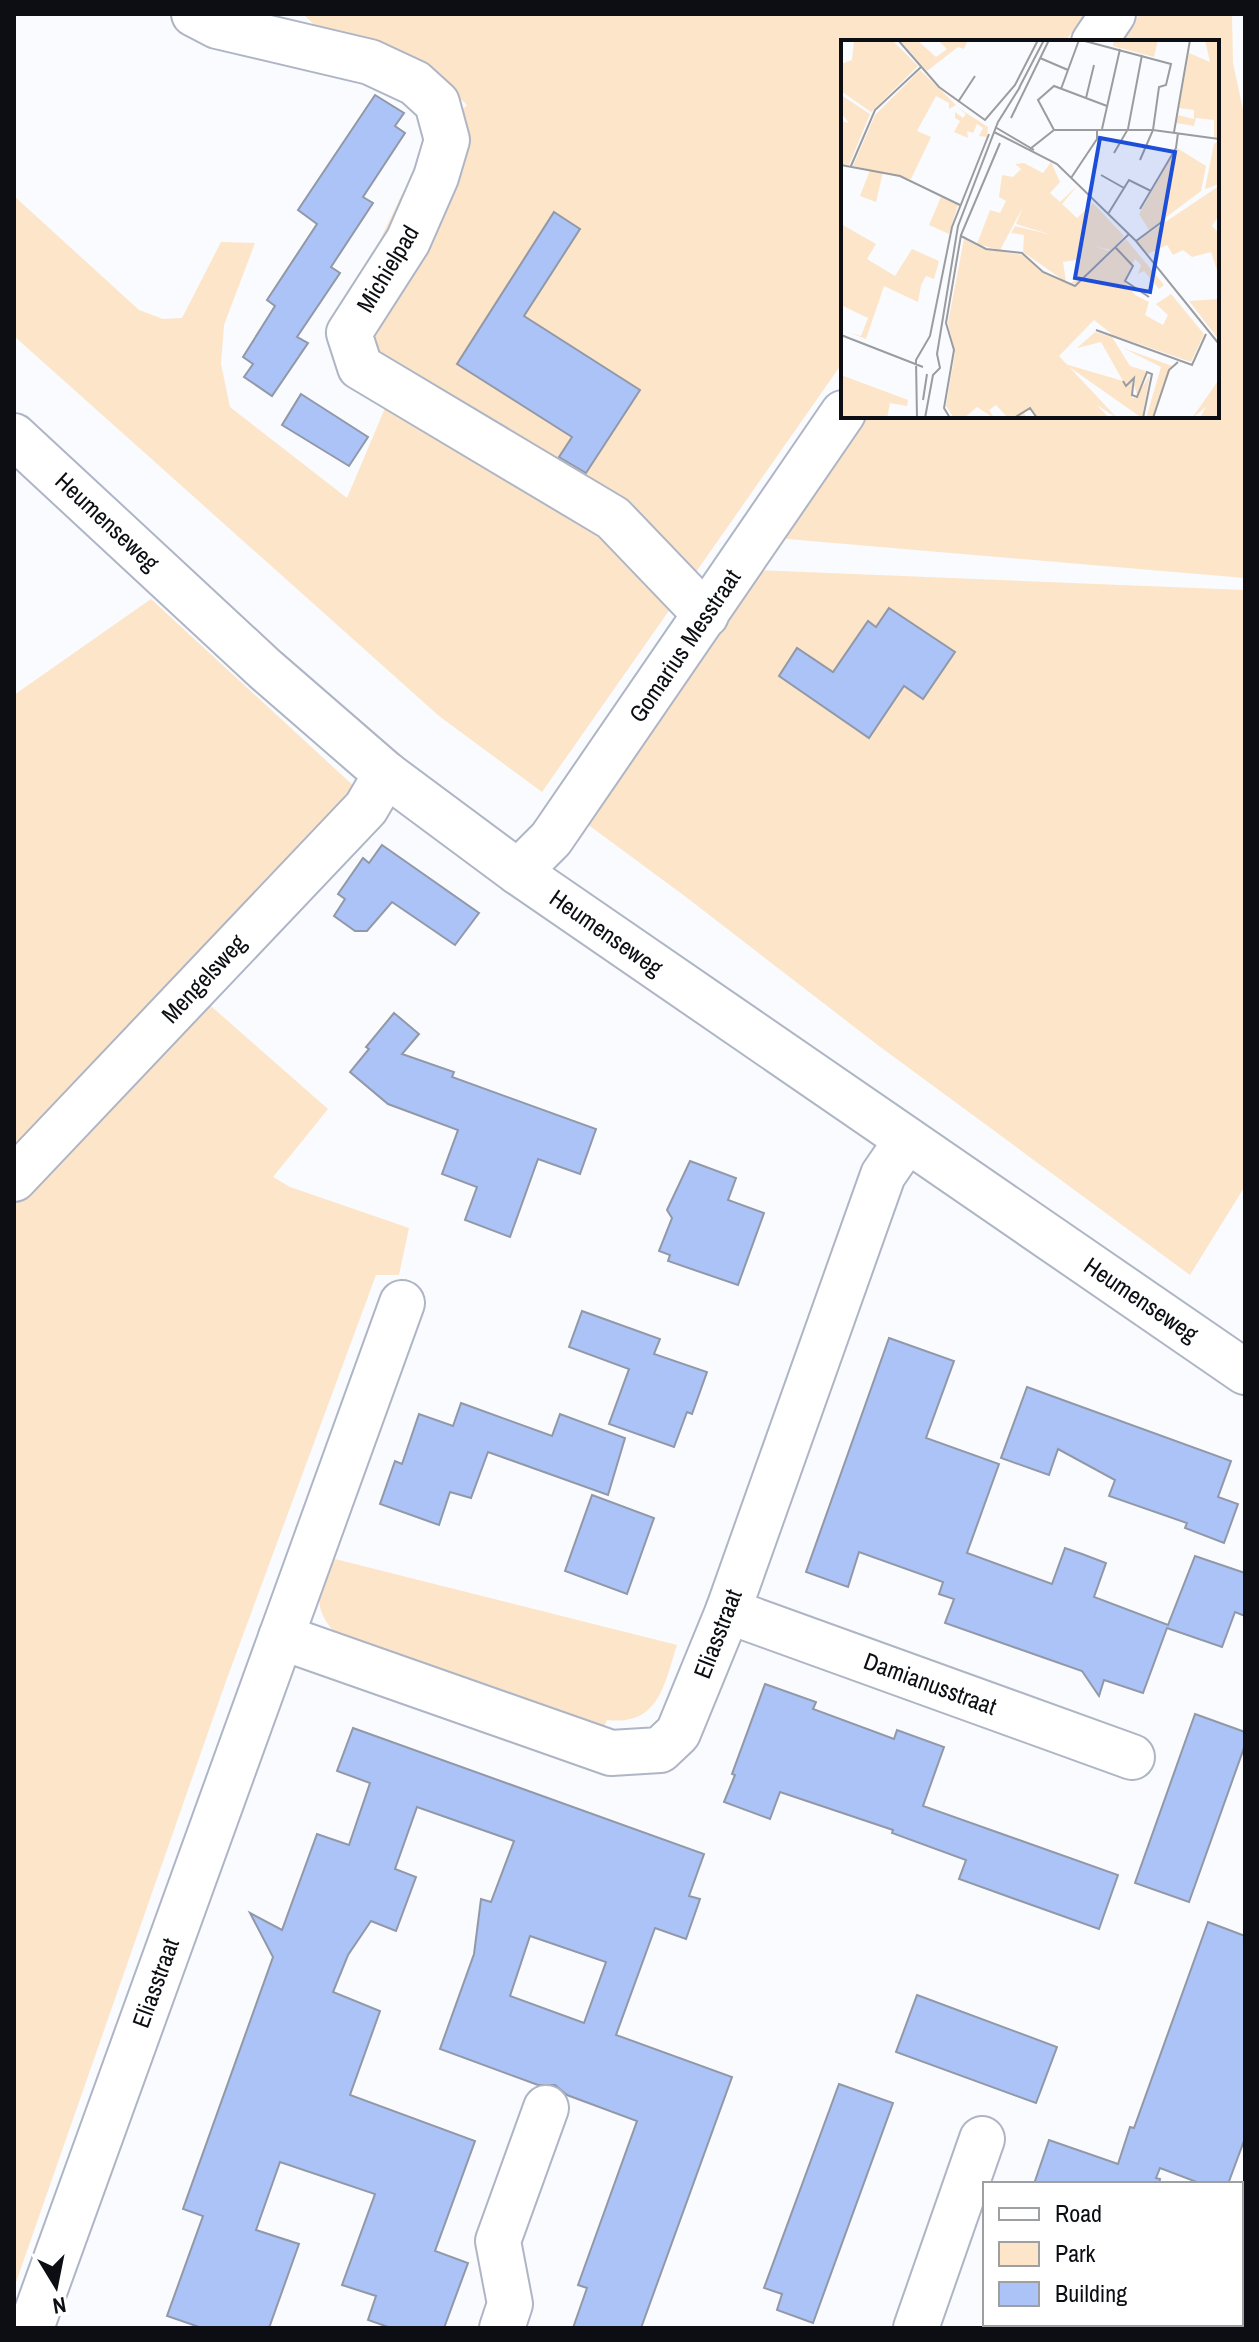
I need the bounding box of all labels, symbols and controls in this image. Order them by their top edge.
inset map [841,40,1219,418]
street label: Michielpad [349,219,426,318]
street label: Heumenseweg [49,465,167,578]
street label: Gomarius Messtraat [621,562,748,728]
street label: Heumenseweg [544,881,670,983]
street label: Mengelsweg [154,927,253,1030]
street label: Heumenseweg [1078,1249,1205,1349]
street label: Eliasstraat [685,1584,749,1683]
street label: Damianusstraat [860,1644,1002,1722]
street label: Eliasstraat [124,1933,186,2032]
legend [983,2182,1243,2326]
text: Road [1055,2197,1102,2229]
text: Park [1055,2237,1096,2269]
north arrow [16,2246,96,2326]
text: Building [1055,2277,1127,2309]
text: N [50,2290,68,2322]

